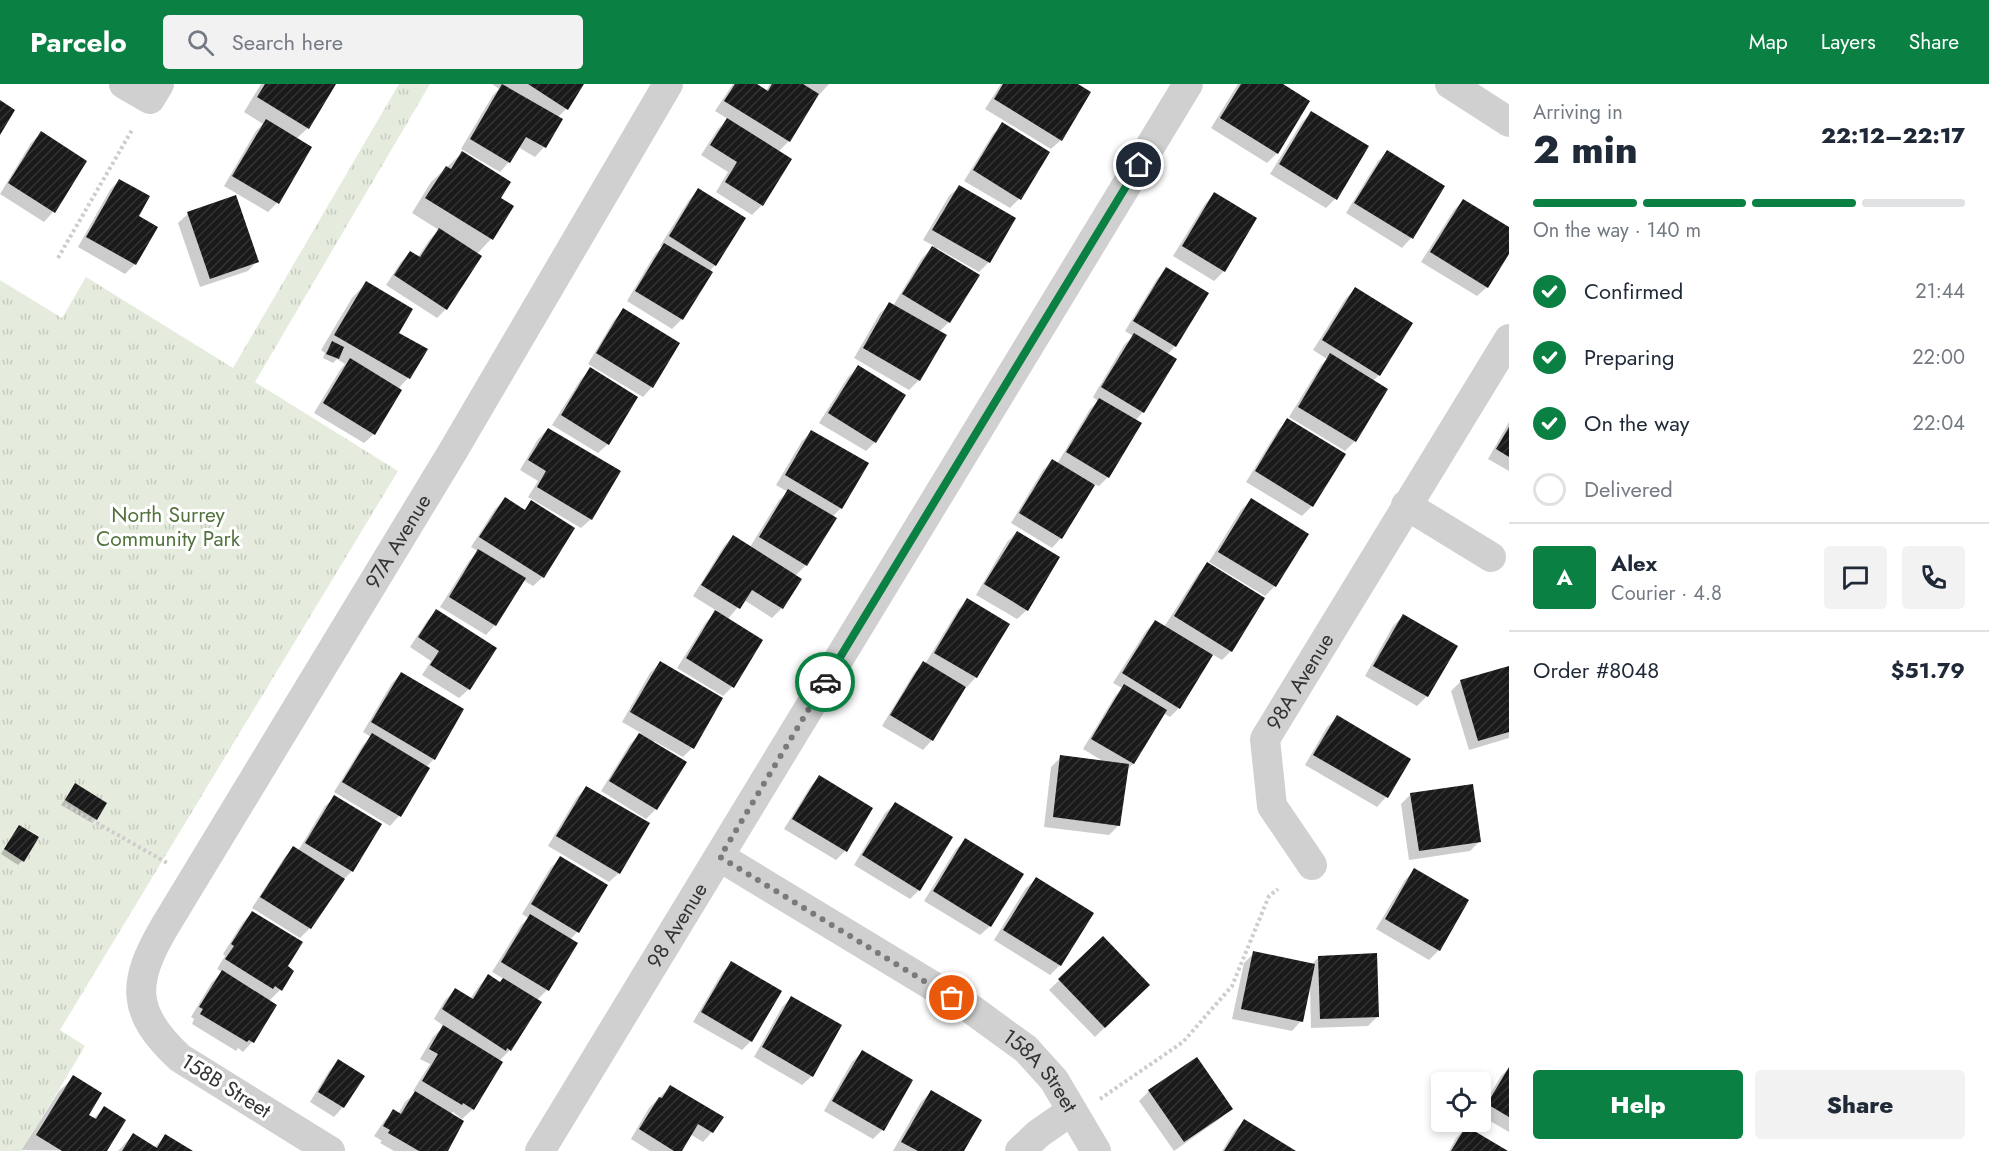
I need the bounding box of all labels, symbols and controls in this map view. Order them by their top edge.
search box [163,15,583,69]
text: Parcelo [30,22,127,63]
icon: search [184,26,217,59]
text: Search here [232,26,343,58]
text: Map [1749,27,1788,57]
text: Layers [1821,27,1876,57]
text: Share [1909,27,1959,57]
text: Arriving in [1533,98,1623,127]
text: 22:12–22:17 [1821,119,1965,151]
text: 2 min [1533,121,1638,178]
pin [1113,139,1164,190]
icon: home [1122,148,1155,181]
text: On the way · 140 m [1533,216,1701,245]
icon: check [1533,275,1566,308]
text: Confirmed [1584,275,1683,307]
text: 21:44 [1915,277,1965,306]
icon: check [1533,341,1566,374]
text: Preparing [1584,341,1675,373]
text: 22:00 [1912,343,1965,372]
icon: check [1533,407,1566,440]
text: On the way [1584,407,1689,439]
text: 22:04 [1913,409,1965,438]
text: Delivered [1584,473,1673,505]
street label: 97A Avenue [358,488,439,595]
park label: North Surrey Community Park [96,500,241,554]
button: chat [1824,546,1887,609]
button: phone [1902,546,1965,609]
text: Alex [1611,547,1657,579]
text: A [1556,561,1573,593]
text: Courier · 4.8 [1611,579,1722,608]
street label: 98A Avenue [1259,627,1341,736]
courier [795,652,855,712]
text: Order #8048 [1533,654,1659,686]
text: $51.79 [1891,654,1965,686]
icon: car [809,666,842,699]
street label: 98 Avenue [639,877,715,974]
pin [926,972,977,1023]
icon: bag [935,981,968,1014]
street label: 158A Street [996,1022,1085,1118]
street label: 158B Street [175,1047,277,1125]
button: Help [1533,1070,1743,1139]
button: Share [1755,1070,1965,1139]
map controls [1431,1072,1491,1132]
button: locate [1431,1072,1491,1132]

